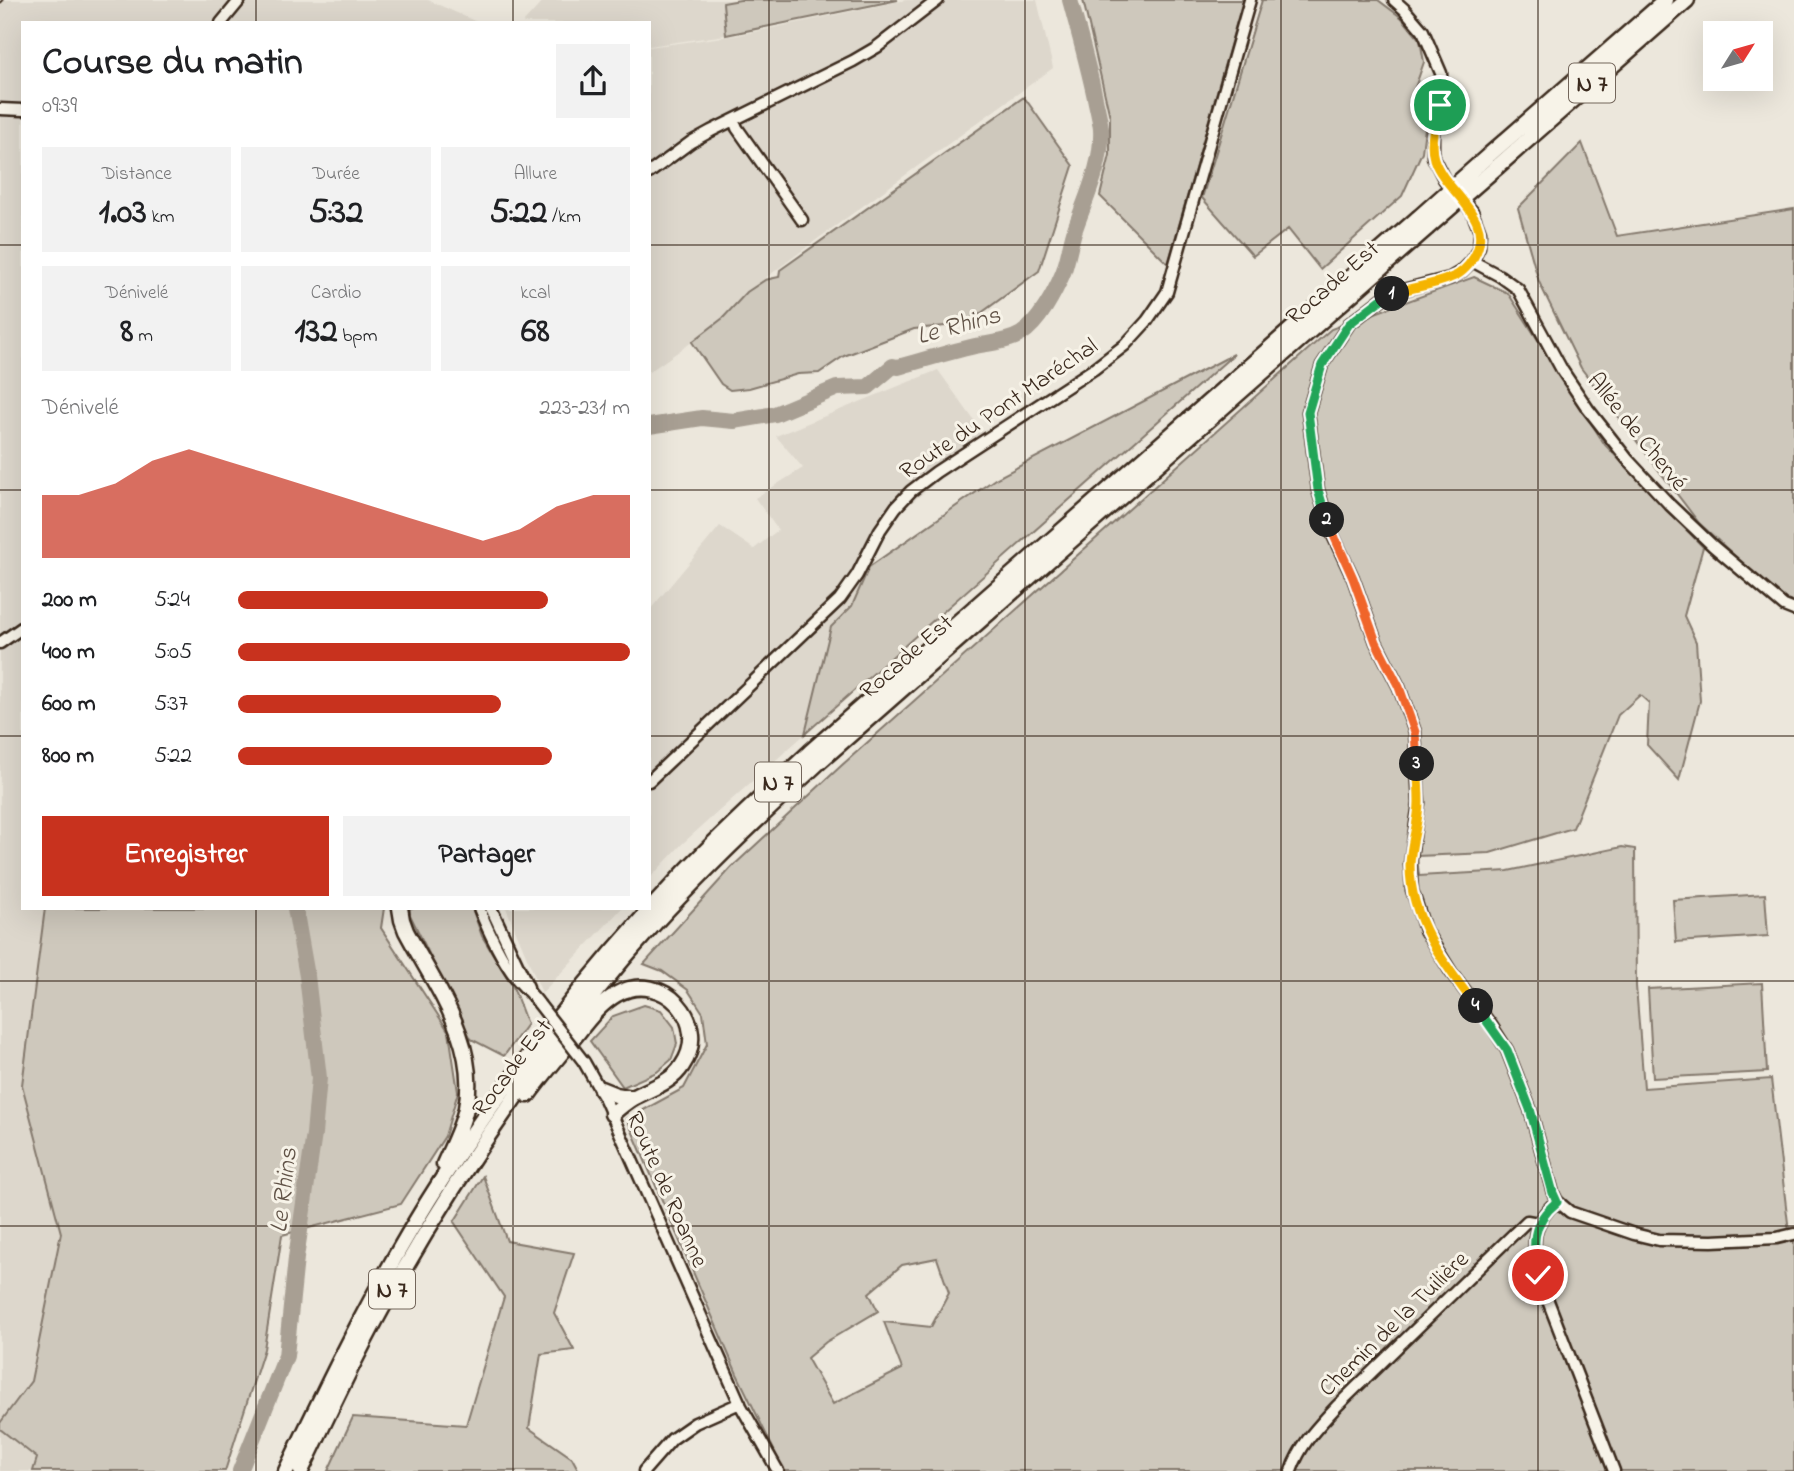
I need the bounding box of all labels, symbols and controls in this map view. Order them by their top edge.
north arrow [1703,21,1773,91]
map controls [1703,21,1773,91]
text: Course du matin [42,36,303,92]
button: share [556,44,630,118]
road number: N 7 [1569,64,1615,102]
pin [1410,75,1470,135]
icon: arrive [1421,86,1459,124]
text: 09:39 [42,90,77,123]
text: Distance [102,161,172,188]
text: Durée [312,161,360,188]
text: Allure [514,161,557,188]
text: 1.03 [99,188,147,239]
text: 5:32 [309,188,363,239]
text: 5:22 [490,188,547,239]
text: km [147,204,175,231]
text: /km [547,204,581,231]
street label: Rocade Est [1279,233,1388,335]
pin: 1 [1374,276,1410,312]
text: Dénivelé [105,280,168,307]
text: Cardio [311,280,361,307]
text: kcal [520,280,550,307]
text: 1 [1388,280,1395,307]
water label: Le Rhins [913,297,1006,356]
text: 8 [120,307,133,358]
text: 132 [295,307,338,358]
text: 68 [521,307,550,358]
text: m [133,323,153,350]
text: bpm [338,323,377,350]
street label: Route du Pont Maréchal [893,330,1106,490]
street label: Allée de Chervé [1577,366,1695,499]
text: Dénivelé [42,392,119,425]
text: 223–231 m [539,392,630,425]
pin: 2 [1310,503,1344,538]
text: 2 [1322,506,1331,533]
text: 200 m [42,584,97,617]
text: 5:24 [154,584,190,617]
street label: Rocade Est [853,607,962,709]
text: 400 m [42,636,95,669]
text: 5:05 [154,636,192,669]
text: 600 m [42,688,96,721]
text: 5:37 [154,688,188,721]
text: 800 m [42,740,94,773]
text: 5:22 [154,740,192,773]
pin: 3 [1400,746,1434,782]
text: 3 [1413,750,1420,777]
road number: N 7 [755,762,801,802]
button: Enregistrer [42,816,329,896]
button: Partager [343,816,630,896]
pin: 4 [1458,988,1494,1024]
text: 4 [1472,992,1479,1019]
street label: Rocade Est [465,1012,561,1125]
street label: Route de Roanne [616,1106,716,1274]
water label: Le Rhins [261,1145,309,1235]
street label: Chemin de la Tuilière [1312,1244,1478,1406]
pin [1508,1245,1568,1305]
icon: check [1519,1256,1557,1294]
road number: N 7 [369,1270,415,1308]

